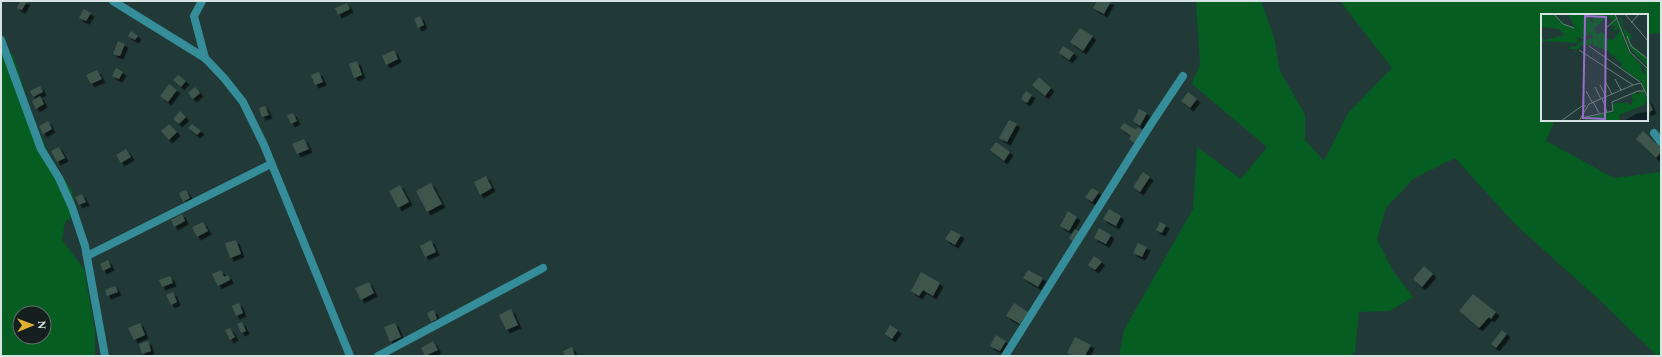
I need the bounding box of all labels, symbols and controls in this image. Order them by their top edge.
inset map [1541,14,1648,121]
north arrow [12,305,52,345]
text: N [33,320,50,329]

